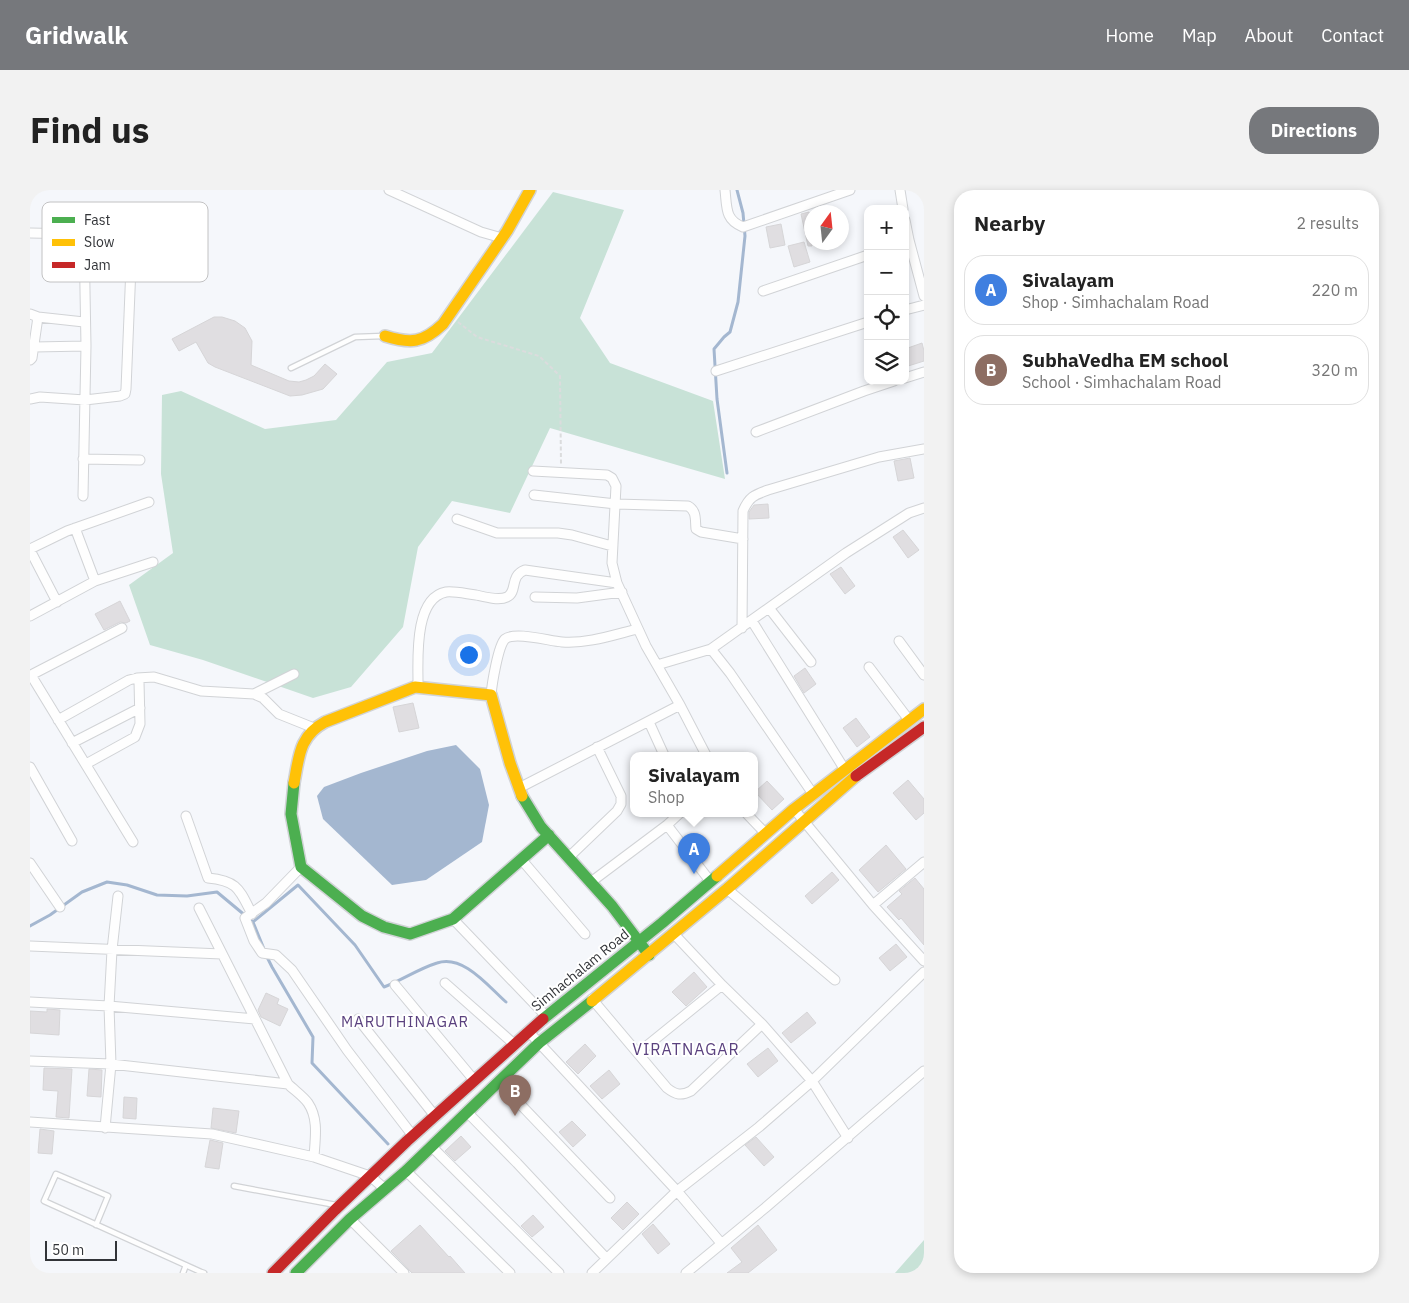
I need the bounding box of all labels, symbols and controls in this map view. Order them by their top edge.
text: Gridwalk [25,19,128,51]
text: Home [1106,24,1154,47]
text: Map [1182,24,1217,47]
text: About [1245,24,1293,47]
text: Contact [1321,24,1384,47]
text: Find us [30,107,149,153]
button: Directions [1249,107,1379,154]
legend [42,202,208,282]
north arrow [804,205,849,250]
map controls [864,205,909,385]
button: + [864,205,909,250]
text: Nearby [974,209,1045,237]
text: Fast [84,211,110,229]
text: 2 results [1296,213,1359,233]
text: Slow [84,233,115,251]
button: − [864,250,909,295]
text: Jam [84,256,111,274]
text: Sivalayam [1022,268,1114,292]
text: A [986,280,996,300]
text: 220 m [1311,280,1358,300]
text: Shop · Simhachalam Road [1022,292,1209,312]
button: locate [864,295,909,340]
button: layers [864,340,909,385]
text: SubhaVedha EM school [1022,348,1228,372]
text: B [986,360,996,380]
text: 320 m [1311,360,1358,380]
text: School · Simhachalam Road [1022,372,1221,392]
your location [456,642,482,668]
popup [630,752,758,817]
text: Sivalayam [648,763,740,787]
text: Shop [648,787,685,807]
pin: A [678,833,710,874]
street label: Simhachalam Road [527,925,633,1015]
district label: MARUTHINAGAR [341,1012,469,1031]
district label: VIRATNAGAR [632,1039,740,1059]
pin: B [499,1075,531,1116]
scale bar [45,1238,118,1261]
text: 50 m [52,1241,84,1259]

